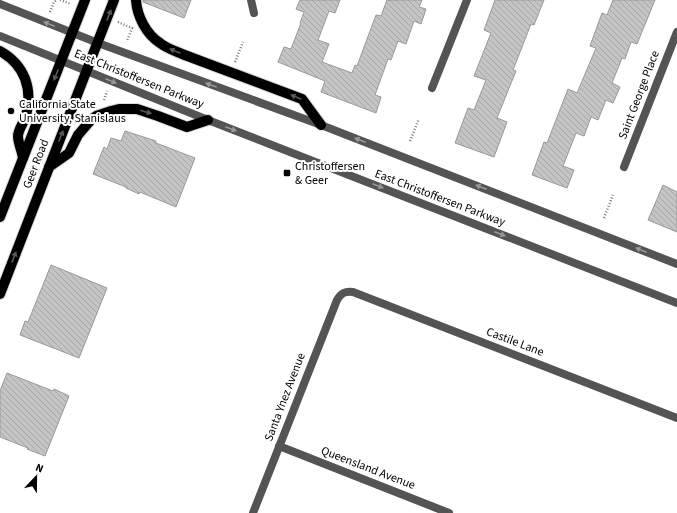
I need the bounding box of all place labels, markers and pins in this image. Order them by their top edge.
place label: California State University, Stanislaus [19,96,126,127]
marker: California State University, Stanislaus [6,106,16,116]
place label: Christoffersen & Geer [295,158,365,189]
marker: Christoffersen & Geer [282,168,292,178]

